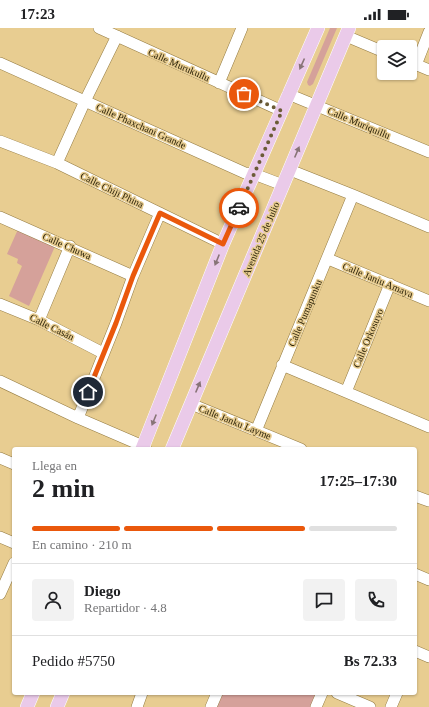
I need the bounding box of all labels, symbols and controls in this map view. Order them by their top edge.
text: 17:23 [20,6,55,22]
map controls [377,40,417,80]
button: layers [377,40,417,80]
street label: Calle Murukullu [146,46,212,84]
one-way arrow [299,58,305,69]
pin [227,77,261,111]
icon: bag [233,83,255,105]
street label: Calle Phaxchani Grande [94,101,188,151]
street label: Calle Muriquillu [326,105,392,141]
one-way arrow [295,145,301,157]
street label: Calle Chiji Phina [79,170,146,210]
courier [219,188,259,228]
icon: car [228,197,250,219]
street label: Avenida 25 de Julio [240,200,282,278]
street label: Calle Chuwa [41,230,93,262]
one-way arrow [213,254,219,266]
street label: Calle Janiu Amaya [341,260,415,300]
street label: Calle Pumapunku [286,278,324,348]
street label: Calle Orkosuyo [351,307,385,369]
street label: Calle Casán [28,312,76,342]
pin [71,375,105,409]
icon: home [77,381,99,403]
one-way arrow [195,382,201,393]
street label: Calle Janku Layme [197,402,273,442]
one-way arrow [150,414,156,426]
text: Llega en [32,458,77,473]
text: 17:25–17:30 [320,473,397,489]
text: 2 min [32,474,95,503]
text: En camino · 210 m [32,537,132,552]
button: person [32,579,74,621]
button: chat [303,579,345,621]
button: phone [355,579,397,621]
text: Diego [84,583,121,599]
text: Repartidor · 4.8 [84,600,167,615]
text: Pedido #5750 [32,653,115,669]
text: Bs 72.33 [344,653,397,669]

